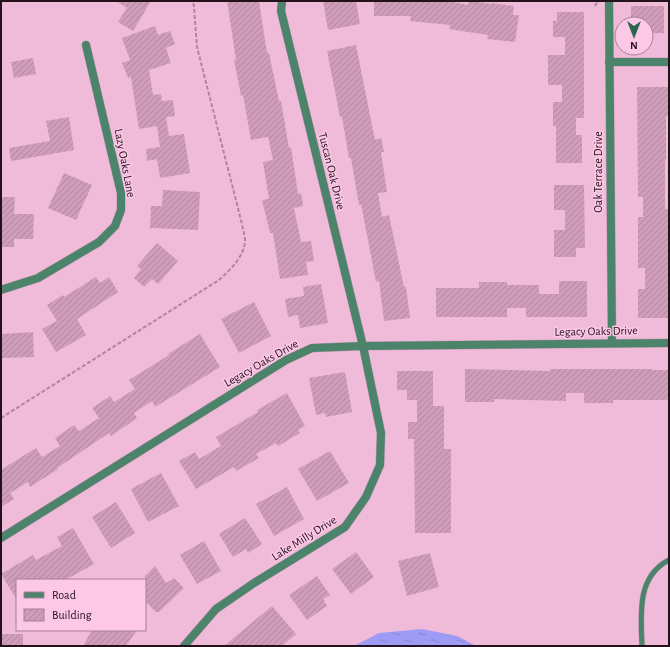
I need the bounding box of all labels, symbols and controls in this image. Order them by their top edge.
north arrow [614,16,654,56]
text: N [630,40,638,51]
street label: Lazy Oaks Lane [111,128,138,199]
street label: Tuscan Oak Drive [317,131,347,211]
street label: Oak Terrace Drive [592,131,604,213]
street label: Legacy Oaks Drive [554,324,638,339]
street label: Legacy Oaks Drive [222,337,301,390]
street label: Lake Milly Drive [270,513,339,563]
legend [16,579,146,631]
text: Road [52,589,76,601]
text: Building [52,609,92,621]

